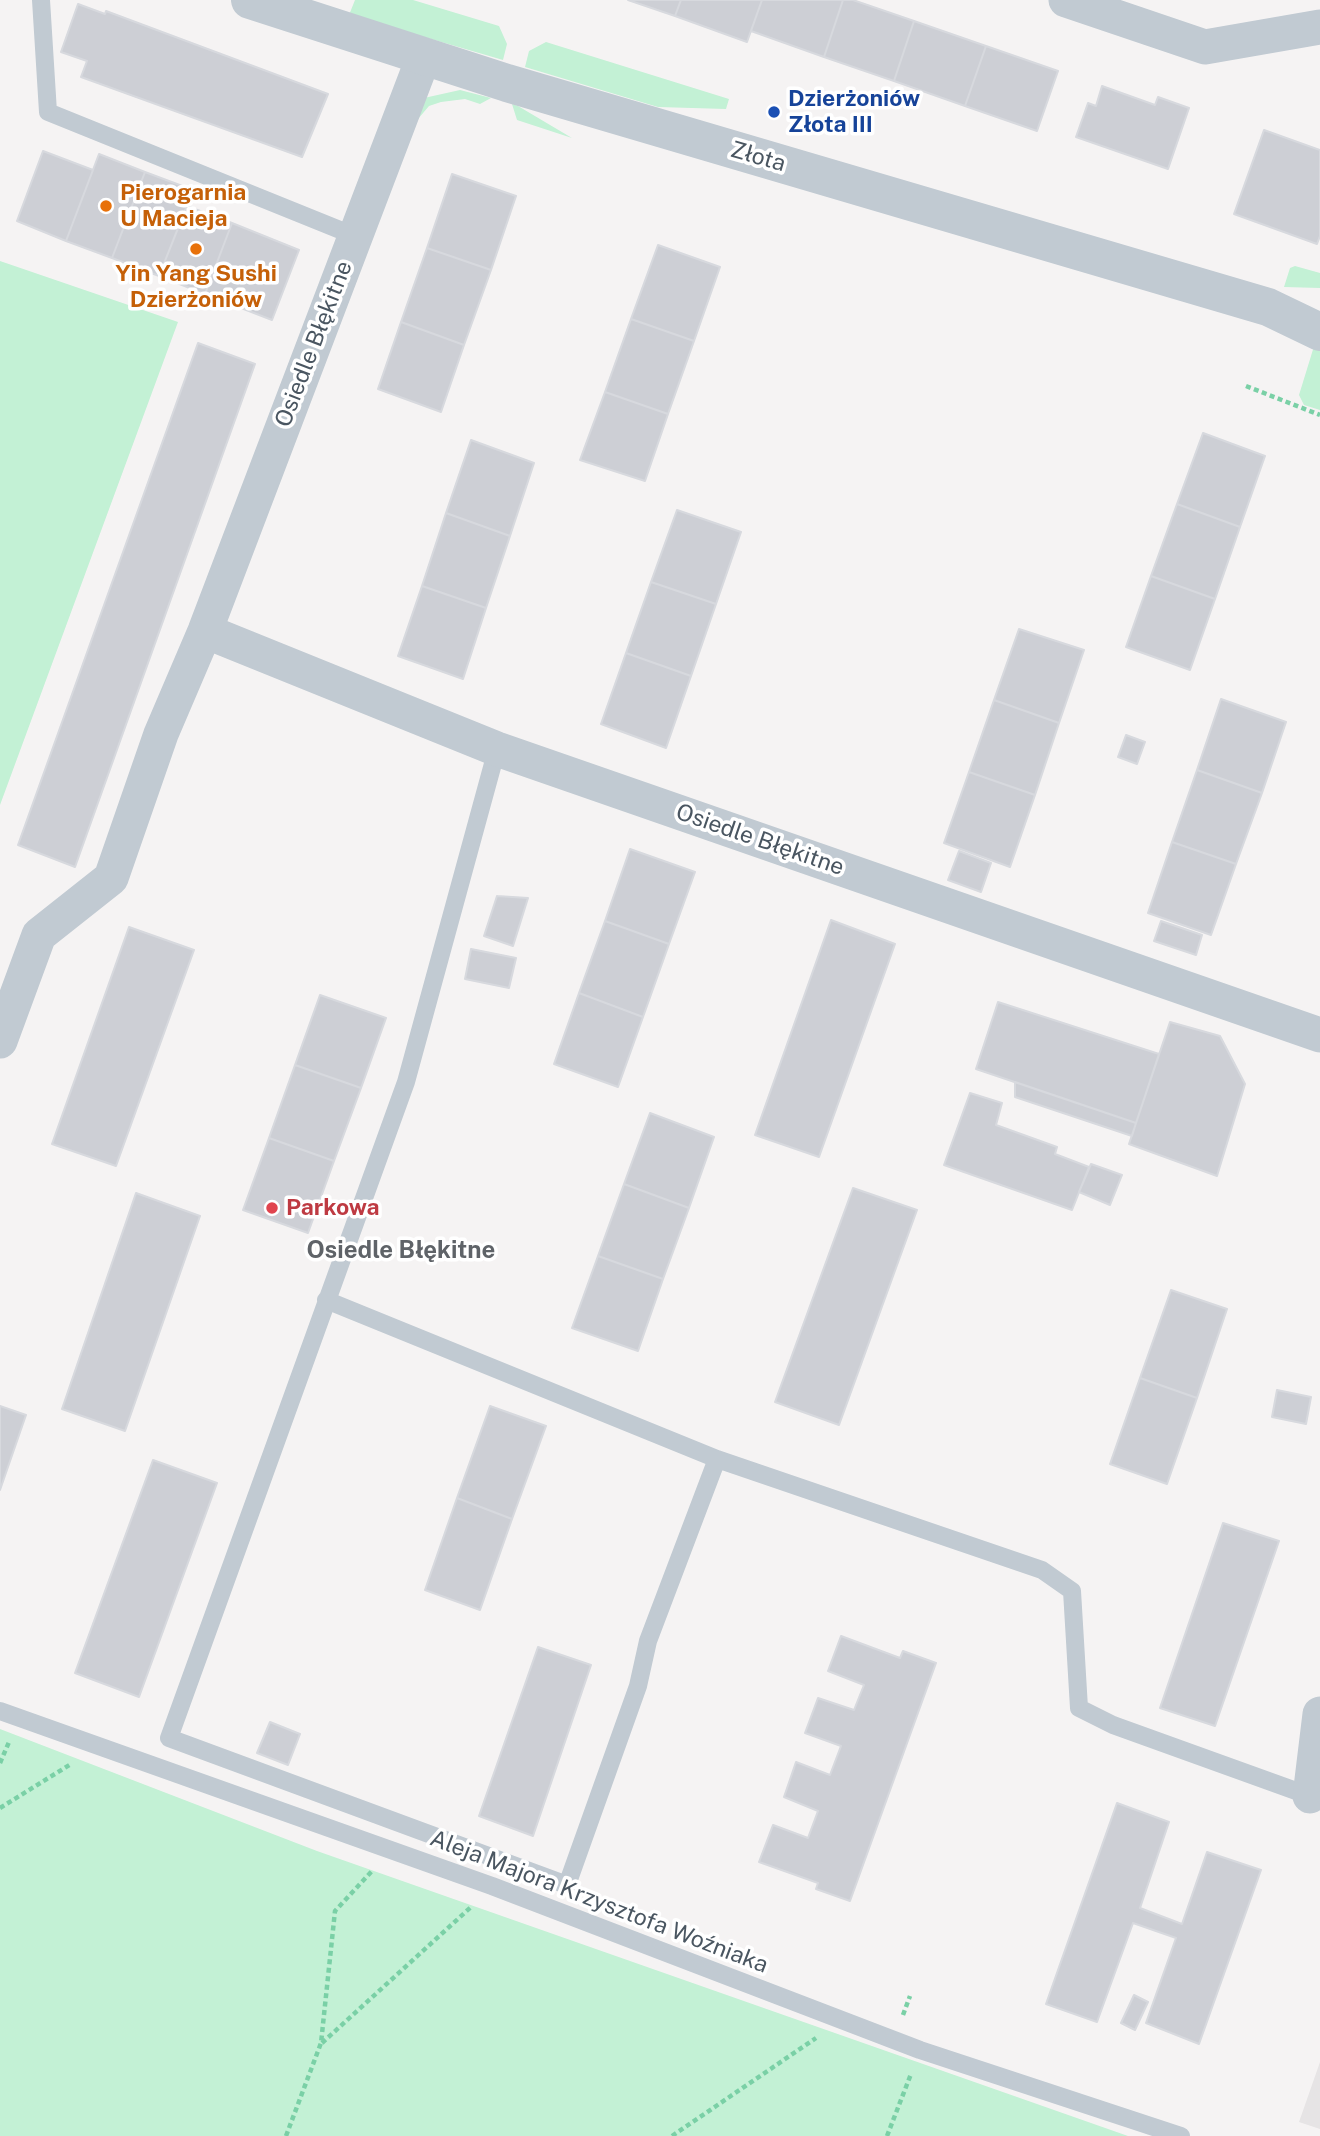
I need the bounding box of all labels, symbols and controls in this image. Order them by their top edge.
place label: Dzierżoniów Złota III [788,85,920,139]
marker: Dzierżoniów Złota III [766,104,782,120]
street label: Złota [727,136,789,178]
place label: Pierogarnia U Macieja [120,179,246,233]
marker: Pierogarnia U Macieja [98,198,114,214]
marker: Yin Yang Sushi Dzierżoniów [188,241,204,257]
street label: Osiedle Błękitne [270,257,358,431]
place label: Yin Yang Sushi Dzierżoniów [115,260,277,314]
street label: Osiedle Błękitne [672,798,848,882]
place label: Parkowa [286,1194,380,1222]
marker: Parkowa [264,1200,280,1216]
district label: Osiedle Błękitne [307,1237,495,1265]
street label: Aleja Majora Krzysztofa Woźniaka [426,1825,772,1979]

